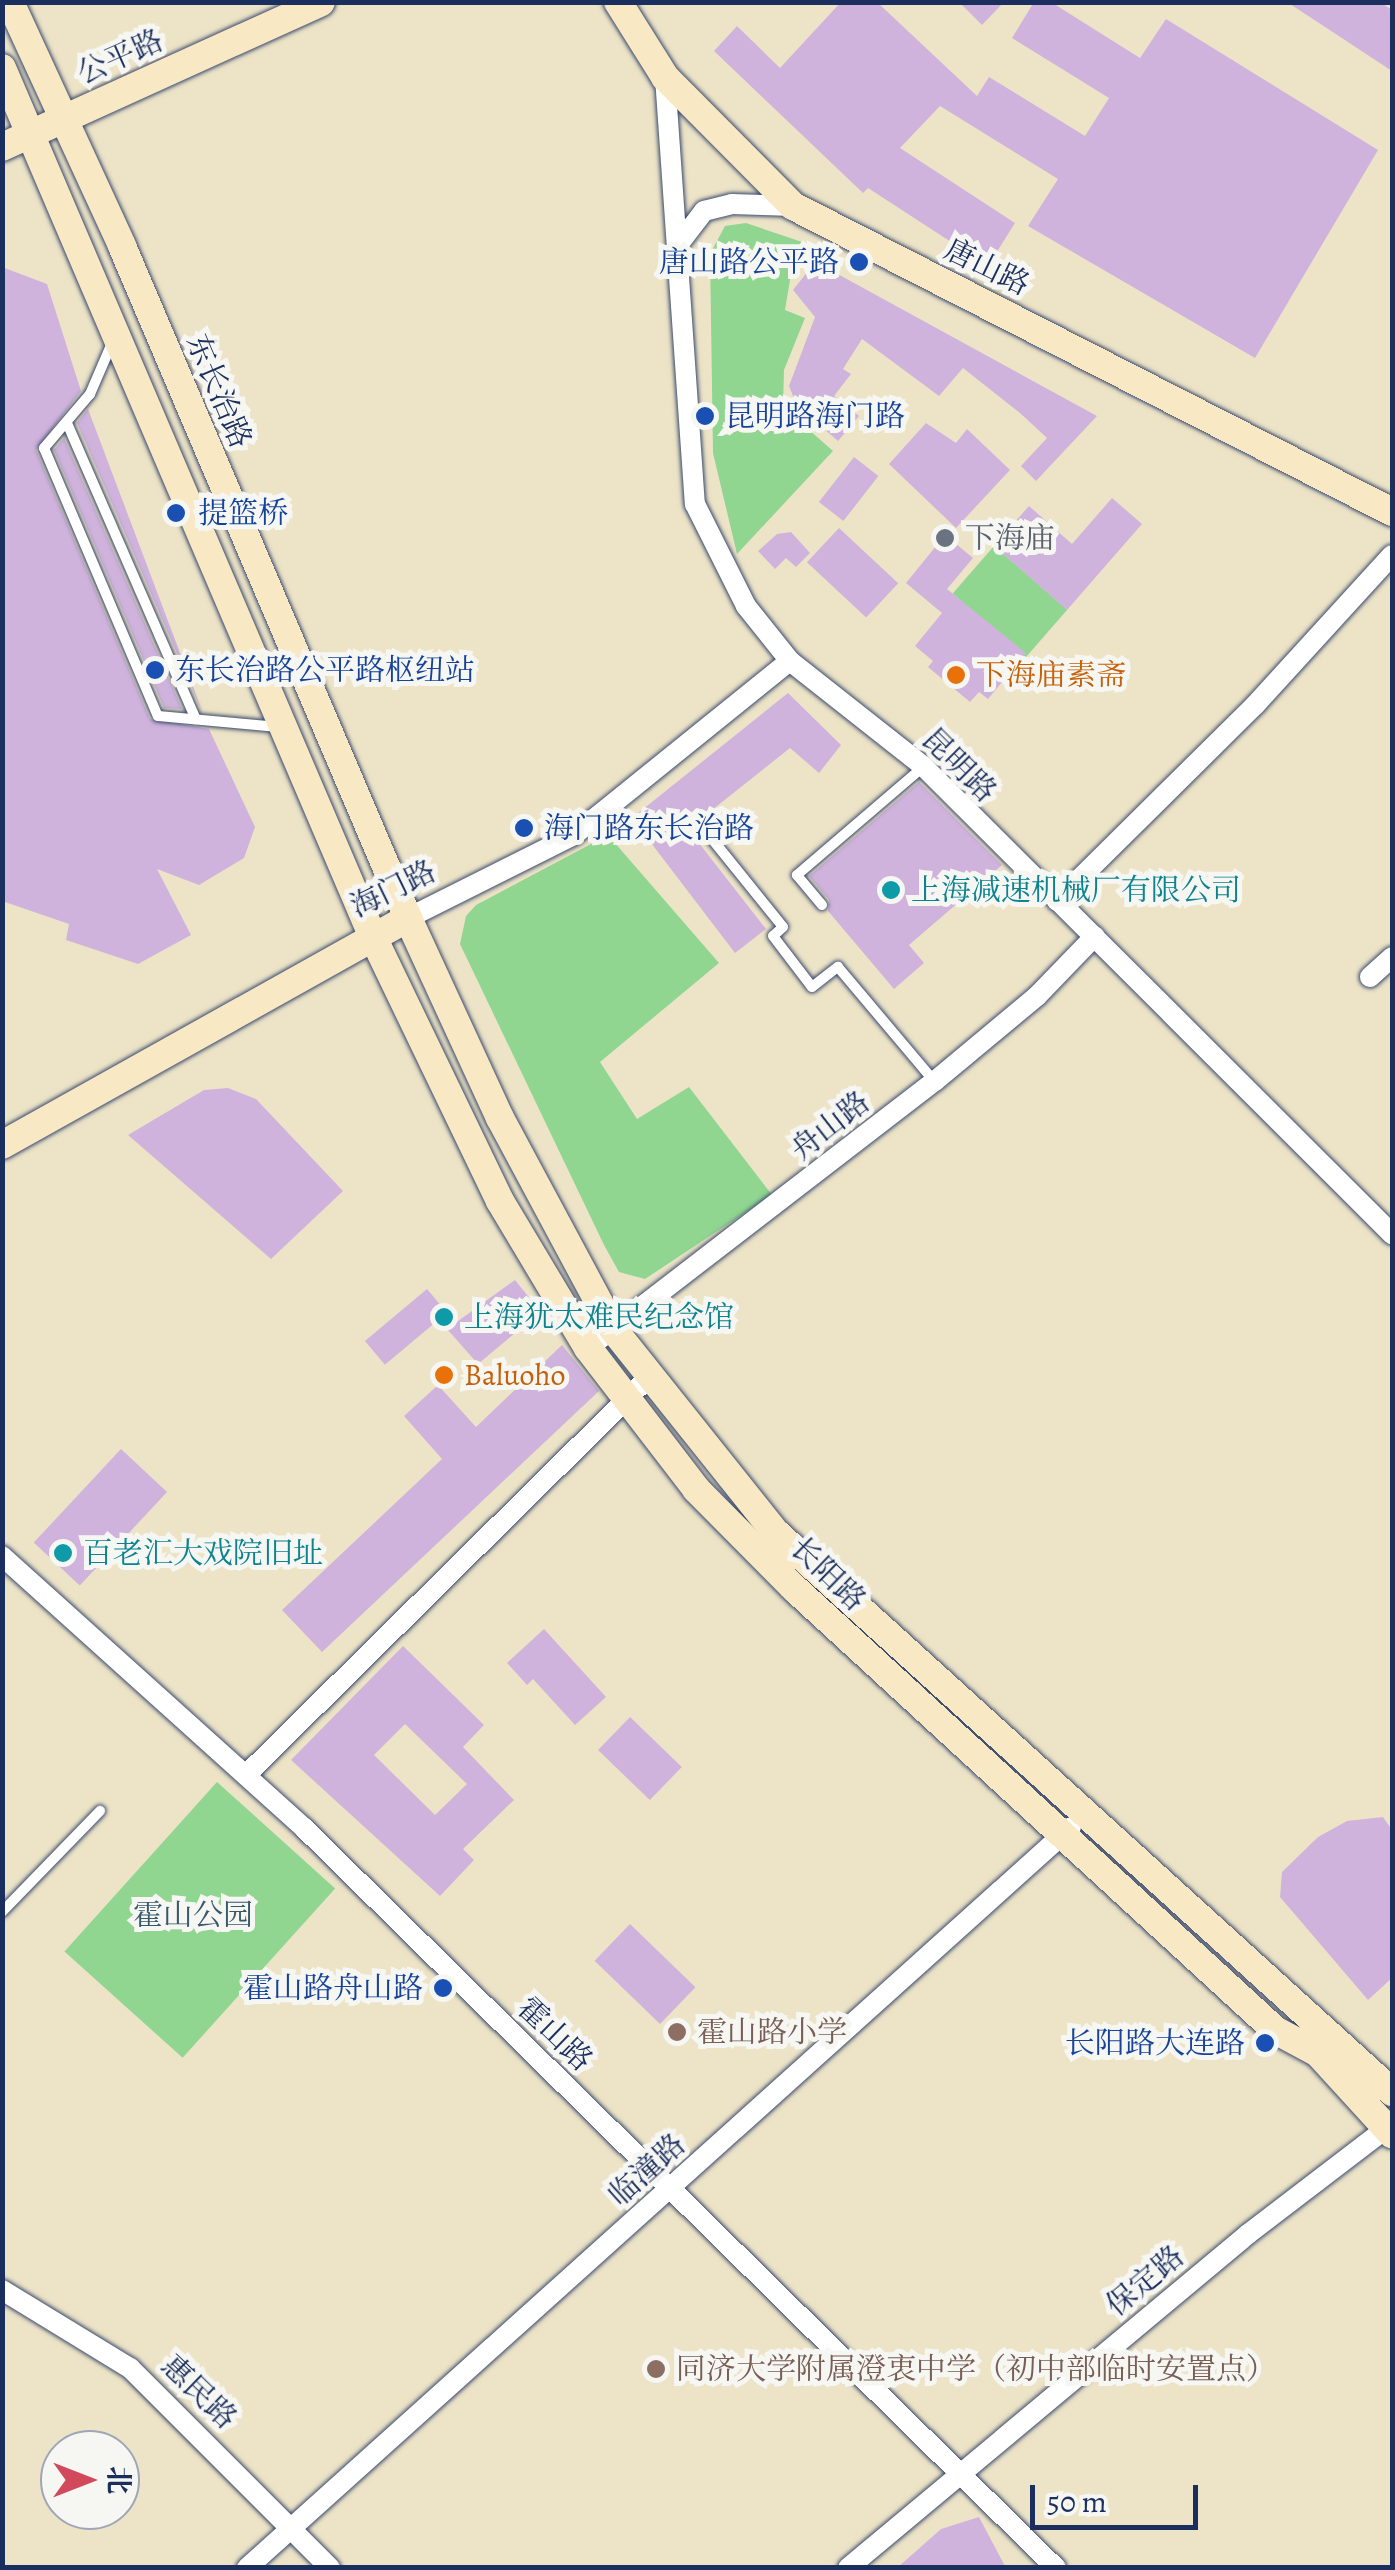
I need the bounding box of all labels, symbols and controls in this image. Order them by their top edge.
street label: 公平路 [72,22,168,92]
street label: 唐山路 [939,231,1035,303]
place label: 唐山路公平路 [659,244,839,280]
marker: 唐山路公平路 [848,251,870,273]
street label: 东长治路 [179,329,259,453]
place label: 昆明路海门路 [725,398,905,434]
marker: 昆明路海门路 [694,405,716,427]
place label: 提篮桥 [198,495,288,531]
marker: 提篮桥 [163,500,189,526]
place label: 下海庙 [965,520,1055,556]
marker: 下海庙 [934,527,956,549]
place label: 东长治路公平路枢纽站 [175,652,475,688]
place label: 下海庙素斋 [976,657,1126,693]
marker: 东长治路公平路枢纽站 [144,659,166,681]
marker: 下海庙素斋 [945,664,967,686]
street label: 昆明路 [914,720,1004,810]
place label: 海门路东长治路 [544,810,754,846]
marker: 海门路东长治路 [513,817,535,839]
street label: 海门路 [345,853,441,925]
place label: 上海减速机械厂有限公司 [911,872,1241,908]
marker: 上海减速机械厂有限公司 [880,879,902,901]
street label: 舟山路 [783,1084,877,1168]
place label: 上海犹太难民纪念馆 [464,1299,734,1335]
marker: 上海犹太难民纪念馆 [433,1306,455,1328]
place label: Baluoho [464,1357,565,1393]
marker: Baluoho [433,1364,455,1386]
street label: 长阳路 [783,1530,873,1618]
place label: 百老汇大戏院旧址 [83,1535,323,1571]
marker: 百老汇大戏院旧址 [52,1542,74,1564]
park label: 霍山公园 [133,1897,253,1933]
place label: 霍山路舟山路 [243,1970,423,2006]
marker: 霍山路舟山路 [432,1977,454,1999]
street label: 霍山路 [510,1990,600,2078]
place label: 霍山路小学 [697,2014,847,2050]
marker: 霍山路小学 [666,2021,688,2043]
place label: 长阳路大连路 [1065,2025,1245,2061]
marker: 长阳路大连路 [1254,2032,1276,2054]
street label: 临潼路 [602,2127,692,2213]
street label: 保定路 [1099,2238,1191,2324]
street label: 惠民路 [154,2348,244,2436]
place label: 同济大学附属澄衷中学（初中部临时安置点） [676,2351,1276,2387]
marker: 同济大学附属澄衷中学（初中部临时安置点） [645,2358,667,2380]
north arrow [40,2430,140,2530]
scale bar [1035,2465,1202,2527]
text: 北 [99,2466,137,2494]
text: 50 m [1047,2482,1107,2522]

